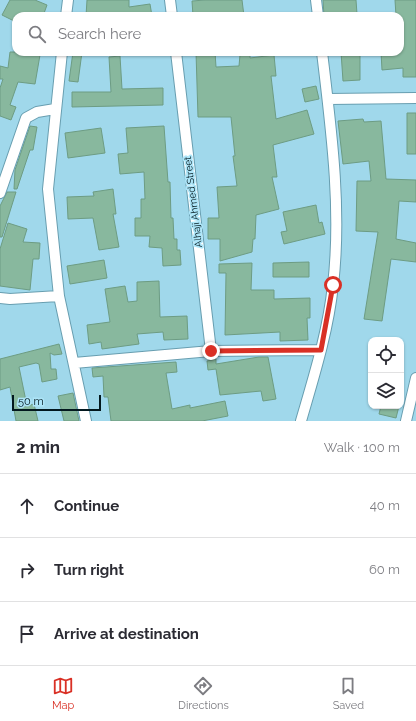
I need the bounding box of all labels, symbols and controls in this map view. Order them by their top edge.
search box [12,12,404,56]
icon: search [26,23,48,45]
text: Search here [58,25,141,43]
street label: Alhaji Ahmed Street [182,155,204,248]
route start [324,276,342,294]
map controls [368,337,404,409]
button: locate [368,337,404,373]
route end [202,342,220,360]
button: layers [368,373,404,409]
scale bar [12,393,101,412]
text: 50 m [18,395,44,408]
text: 2 min [16,437,60,457]
text: Walk · 100 m [324,440,400,455]
icon: ahead [16,495,38,517]
text: Continue [54,497,119,515]
text: 40 m [370,498,400,513]
icon: right [16,559,38,581]
text: Turn right [54,561,124,579]
text: 60 m [369,562,400,577]
icon: arrive [16,623,38,645]
text: Arrive at destination [54,625,199,643]
tab: Map [52,675,74,712]
tab: Directions [178,675,229,712]
tab: Saved [333,675,364,712]

